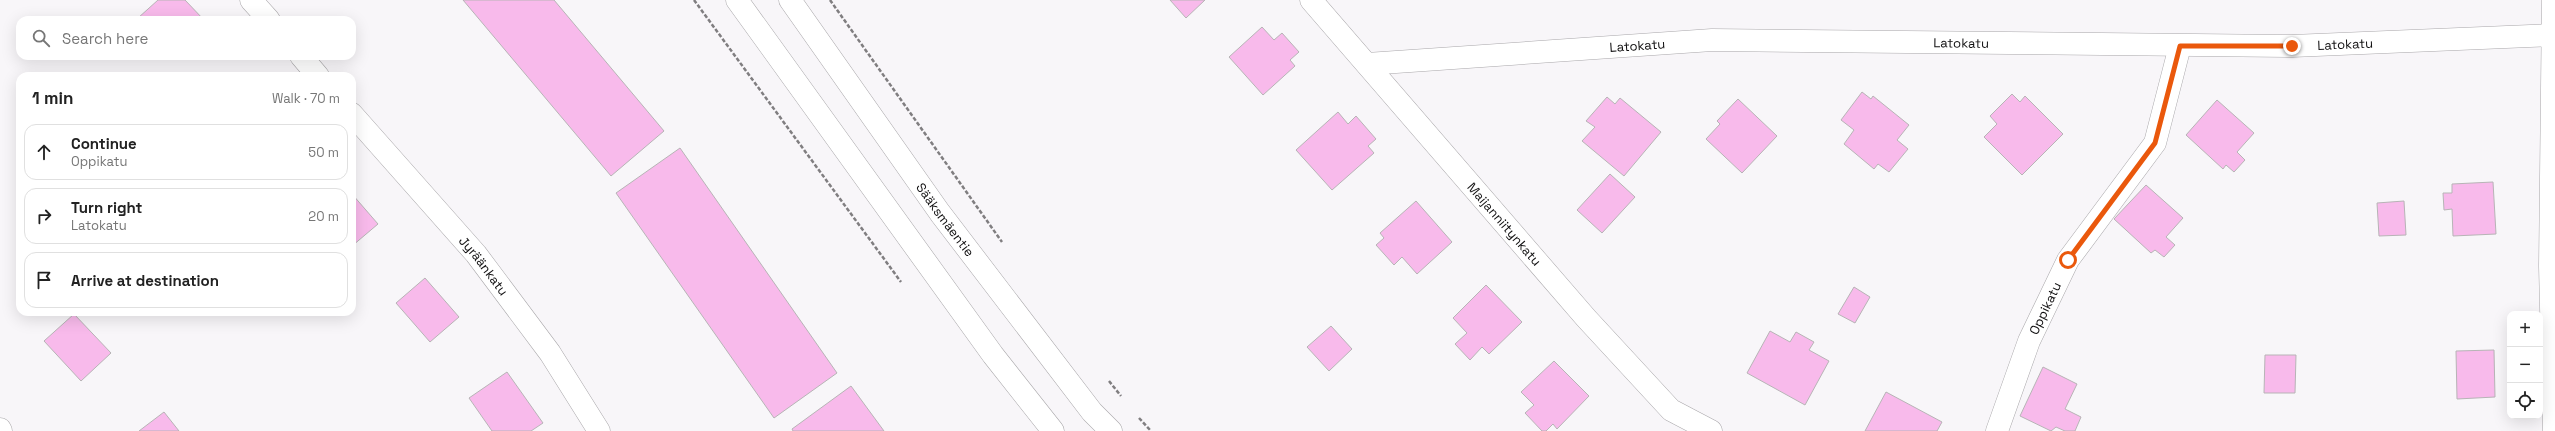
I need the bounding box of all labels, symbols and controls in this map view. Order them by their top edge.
search box [16,16,356,60]
icon: search [30,27,52,49]
text: Search here [62,29,148,48]
street label: Latokatu [1933,34,1989,51]
street label: Latokatu [2317,34,2373,53]
street label: Latokatu [1609,35,1666,56]
route end [2283,37,2301,55]
text: 1 min [32,87,74,109]
text: Walk · 70 m [272,90,340,107]
text: Continue [71,134,137,153]
icon: ahead [33,141,55,163]
text: 50 m [308,144,339,161]
text: Oppikatu [71,153,127,170]
street label: Sääksmäentie [913,179,978,260]
street label: Maijanniitynkatu [1464,179,1545,269]
text: Turn right [71,198,142,217]
icon: right [33,205,55,227]
text: 20 m [308,208,339,225]
text: Latokatu [71,217,127,234]
street label: Jyräänkatu [455,232,512,299]
route start [2059,251,2077,269]
icon: arrive [33,269,55,291]
text: Arrive at destination [71,271,219,290]
street label: Oppikatu [2025,279,2065,337]
map controls [2507,311,2543,419]
button: + [2507,311,2543,347]
button: − [2507,347,2543,383]
button: locate [2507,383,2543,419]

